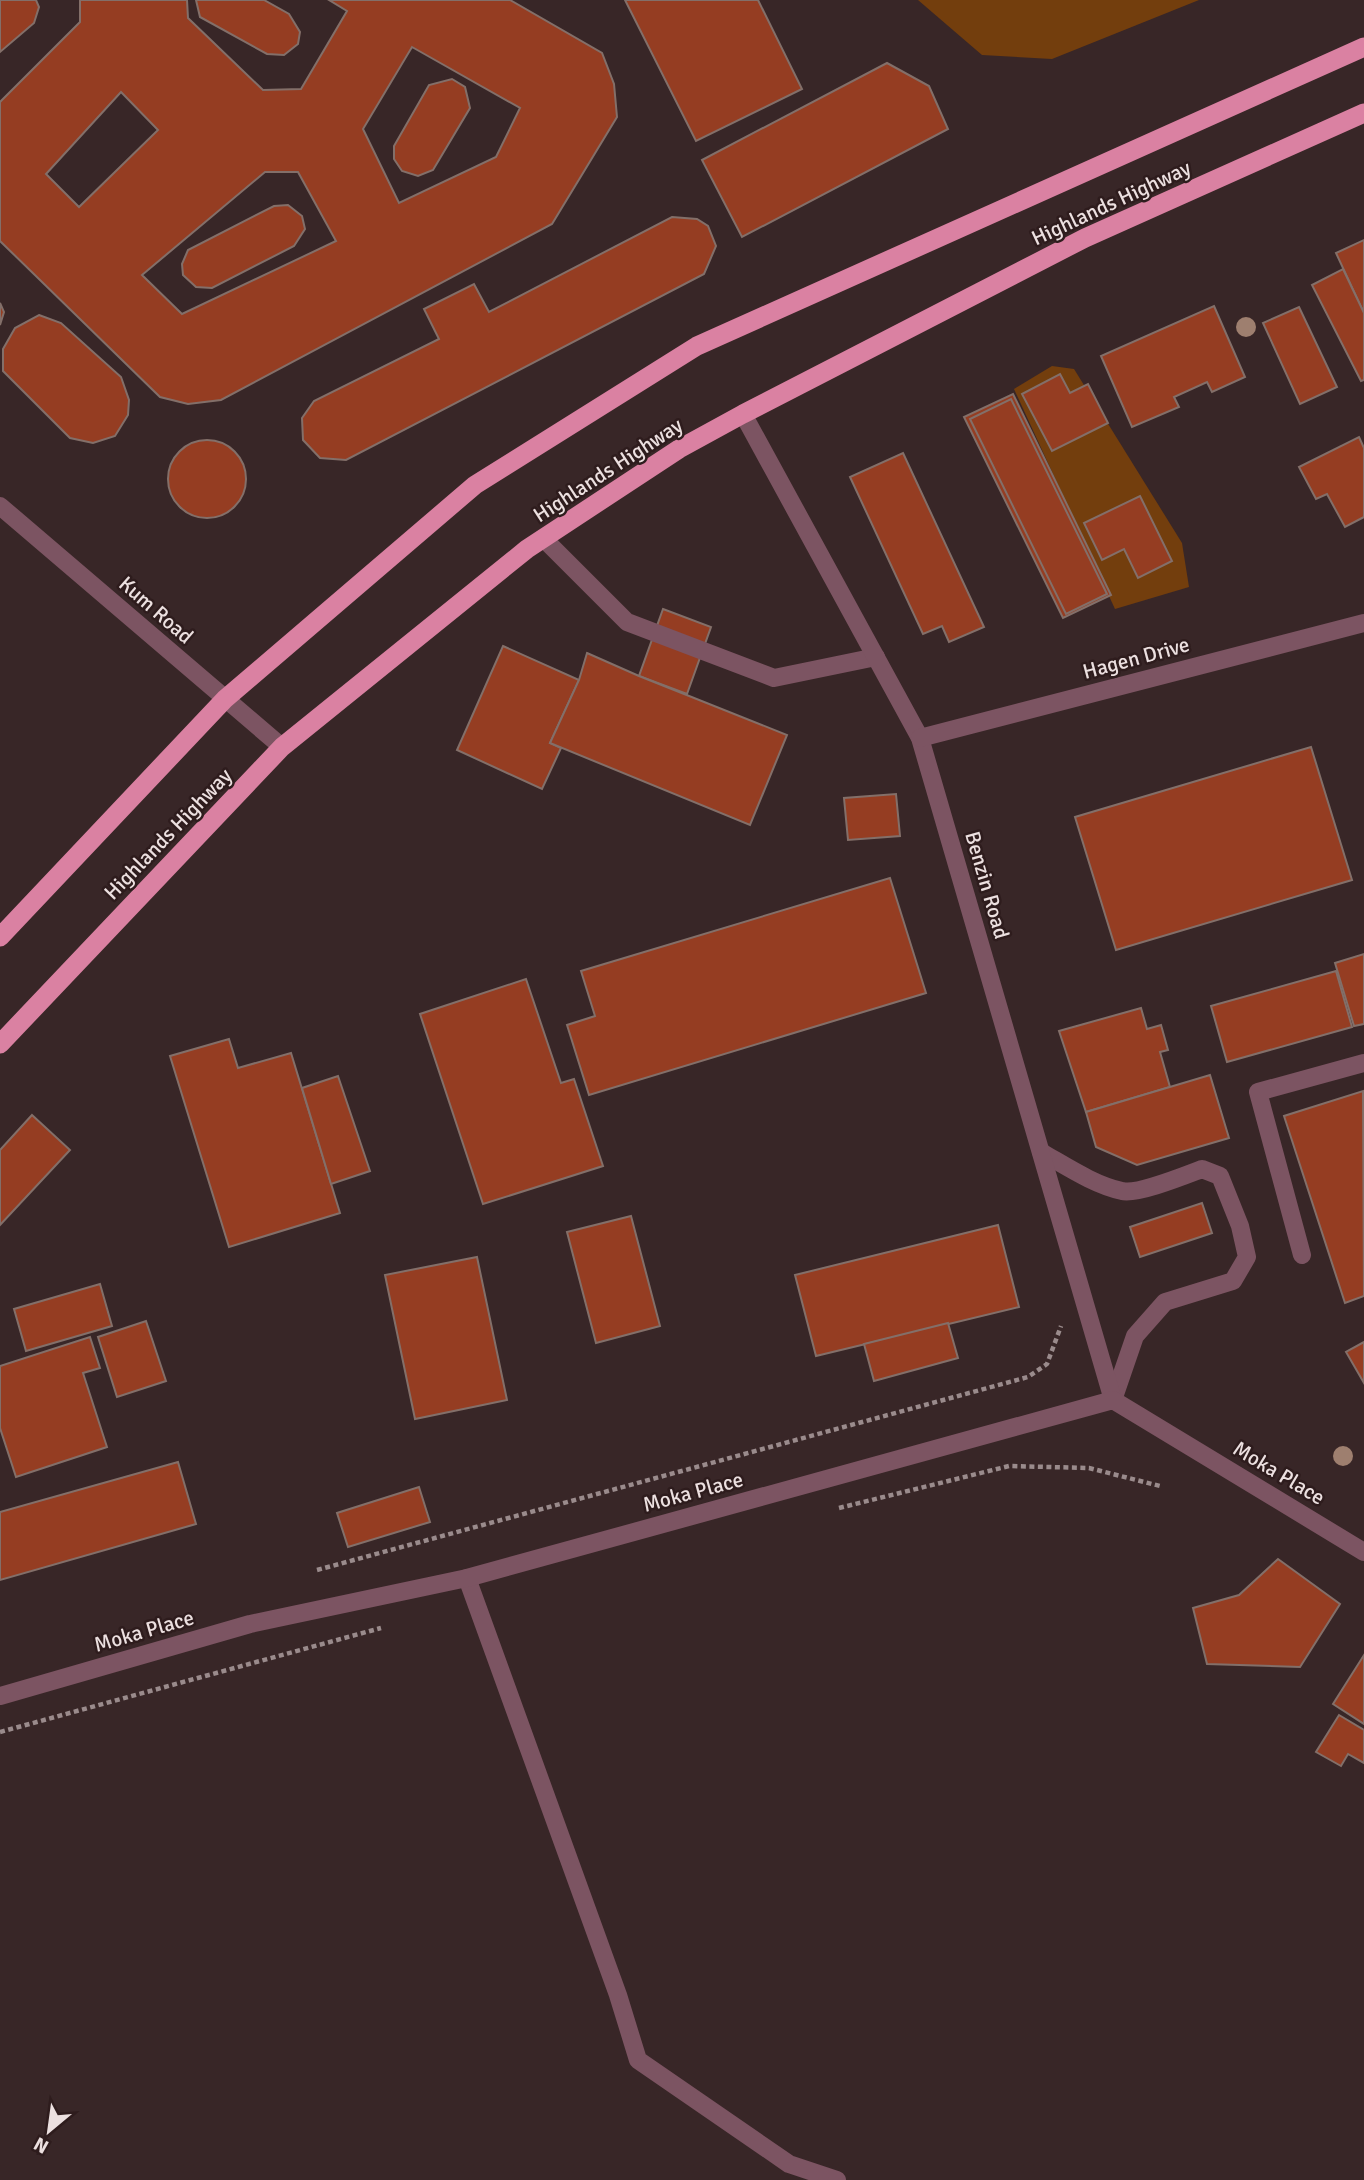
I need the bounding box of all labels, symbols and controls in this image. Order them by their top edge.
street label: Highlands Highway [1027,155,1195,251]
street label: Highlands Highway [528,412,688,528]
street label: Kum Road [114,571,198,649]
street label: Hagen Drive [1080,631,1192,685]
street label: Highlands Highway [99,763,238,905]
street label: Benzin Road [959,828,1015,942]
street label: Moka Place [1228,1435,1330,1511]
street label: Moka Place [640,1466,746,1518]
street label: Moka Place [91,1604,197,1658]
north arrow [14,2096,84,2166]
text: N [30,2131,53,2159]

